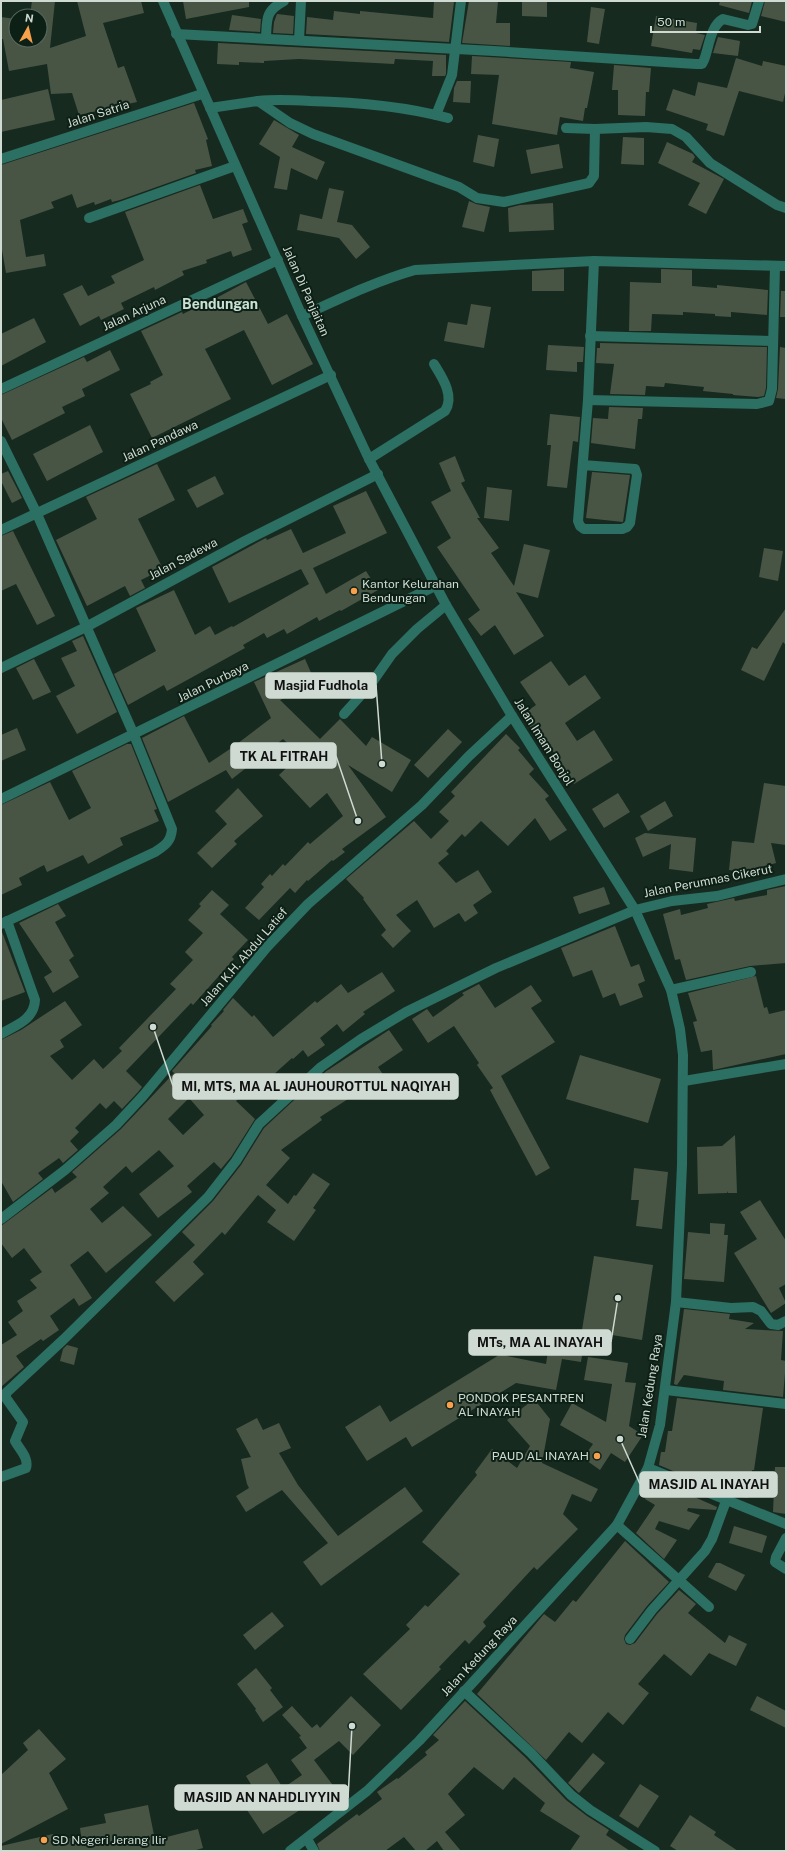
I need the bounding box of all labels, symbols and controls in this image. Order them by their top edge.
north arrow [8,8,48,48]
scale bar [651,8,760,34]
text: N [24,12,34,25]
text: 50 m [657,15,685,29]
street label: Jalan Satria [65,97,131,131]
street label: Jalan Di Panjaitan [280,244,332,338]
street label: Jalan Arjuna [100,292,168,334]
district label: Bendungan [182,296,258,312]
street label: Jalan Pandawa [120,417,200,465]
street label: Jalan Sadewa [146,535,220,583]
place label: Kantor Kelurahan Bendungan [362,577,459,605]
marker: Kantor Kelurahan Bendungan [349,586,359,596]
street label: Jalan Purbaya [175,659,251,705]
callout: Masjid Fudhola [266,673,376,698]
text: Masjid Fudhola [274,678,368,693]
street label: Jalan Imam Bonjol [511,696,577,789]
callout: TK AL FITRAH [231,743,336,768]
text: TK AL FITRAH [240,749,328,764]
street label: Jalan Perumnas Cikerut [642,862,774,900]
street label: Jalan K.H. Abdul Latief [198,905,291,1009]
callout: MI, MTS, MA AL JAUHOUROTTUL NAQIYAH [173,1074,458,1099]
text: MI, MTS, MA AL JAUHOUROTTUL NAQIYAH [181,1079,451,1094]
callout: MTs, MA AL INAYAH [469,1330,611,1355]
street label: Jalan Kedung Raya [635,1333,665,1439]
text: MTs, MA AL INAYAH [477,1335,603,1350]
place label: PONDOK PESANTREN AL INAYAH [458,1391,584,1419]
marker: PONDOK PESANTREN AL INAYAH [445,1400,455,1410]
place label: PAUD AL INAYAH [492,1449,589,1463]
marker: PAUD AL INAYAH [592,1451,602,1461]
callout: MASJID AL INAYAH [640,1472,777,1497]
text: MASJID AL INAYAH [648,1477,770,1492]
street label: Jalan Kedung Raya [438,1613,520,1699]
callout: MASJID AN NAHDLIYYIN [175,1785,348,1810]
text: MASJID AN NAHDLIYYIN [184,1790,340,1805]
place label: SD Negeri Jerang Ilir [52,1833,167,1847]
marker: SD Negeri Jerang Ilir [39,1835,49,1845]

